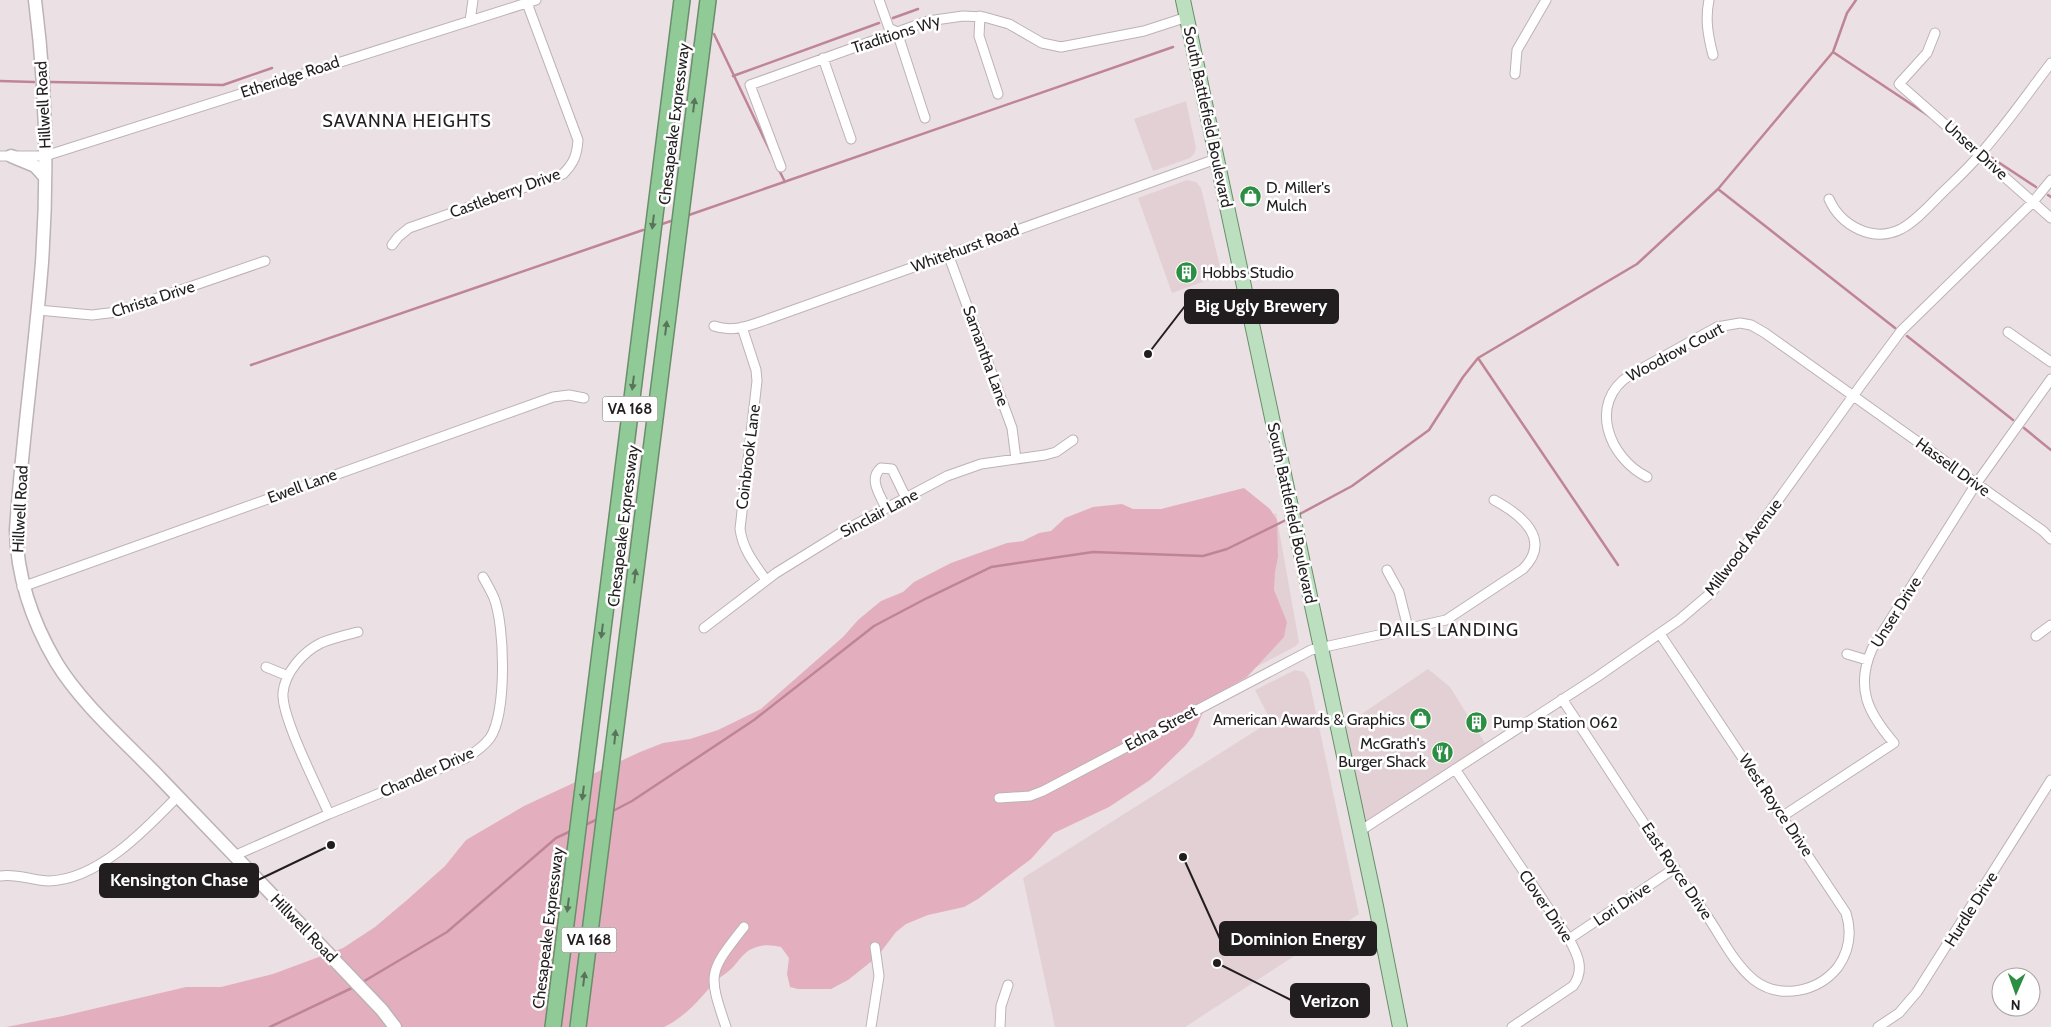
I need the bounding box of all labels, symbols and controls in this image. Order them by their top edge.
street label: Traditions Wy [849,11,943,57]
street label: South Battlefield Boulevard [1180,25,1236,209]
street label: Chesapeake Expressway [655,42,693,206]
street label: Etheridge Road [238,52,342,102]
street label: Hillwell Road [31,61,55,149]
one-way arrow [690,97,698,113]
district label: SAVANNA HEIGHTS [322,110,492,132]
street label: Unser Drive [1940,116,2012,184]
street label: Castleberry Drive [447,164,563,222]
place label: D. Miller's Mulch [1266,178,1331,215]
shop icon: D. Miller's Mulch [1238,184,1262,208]
one-way arrow [649,214,657,230]
street label: Whitehurst Road [909,220,1021,276]
building icon: Hobbs Studio [1174,260,1198,284]
place label: Hobbs Studio [1202,263,1294,282]
street label: Christa Drive [109,277,197,321]
callout: Big Ugly Brewery [1185,290,1338,323]
text: Big Ugly Brewery [1195,295,1328,317]
street label: Samantha Lane [959,303,1013,409]
street label: Woodrow Court [1623,318,1727,386]
one-way arrow [662,320,670,336]
one-way arrow [629,375,637,391]
road number: VA 168 [602,396,658,422]
street label: Coinbrook Lane [732,403,764,511]
street label: South Battlefield Boulevard [1264,421,1320,605]
street label: Hassell Drive [1912,434,1994,500]
street label: Chesapeake Expressway [604,444,642,608]
street label: Hillwell Road [8,465,32,553]
street label: Ewell Lane [265,465,339,507]
street label: Sinclair Lane [837,485,921,541]
street label: Millwood Avenue [1700,495,1786,599]
one-way arrow [631,568,639,584]
street label: Unser Drive [1867,573,1925,651]
district label: DAILS LANDING [1379,619,1519,641]
one-way arrow [598,624,606,640]
street label: Edna Street [1122,701,1201,755]
shop icon: American Awards & Graphics [1409,707,1433,731]
place label: American Awards & Graphics [1213,710,1405,729]
building icon: Pump Station 062 [1465,710,1489,734]
place label: Pump Station 062 [1493,713,1618,732]
one-way arrow [611,729,619,745]
place label: McGrath's Burger Shack [1338,734,1427,771]
restaurant icon: McGrath's Burger Shack [1430,740,1454,764]
street label: Chandler Drive [377,743,477,801]
street label: West Royce Drive [1735,750,1817,860]
one-way arrow [578,785,586,801]
street label: East Royce Drive [1638,819,1716,923]
street label: Chesapeake Expressway [529,846,567,1010]
callout: Kensington Chase [100,864,258,897]
street label: Clover Drive [1515,866,1577,946]
street label: Hurdle Drive [1941,868,2001,950]
text: Kensington Chase [110,869,248,891]
street label: Lori Drive [1590,878,1654,930]
street label: Hillwell Road [267,890,341,966]
one-way arrow [564,897,572,913]
callout: Dominion Energy [1220,922,1376,955]
road number: VA 168 [562,928,616,952]
text: Dominion Energy [1230,928,1366,950]
north arrow [1991,967,2041,1017]
one-way arrow [580,970,588,986]
callout: Verizon [1291,984,1369,1017]
text: Verizon [1301,990,1359,1012]
text: N [2010,996,2021,1014]

